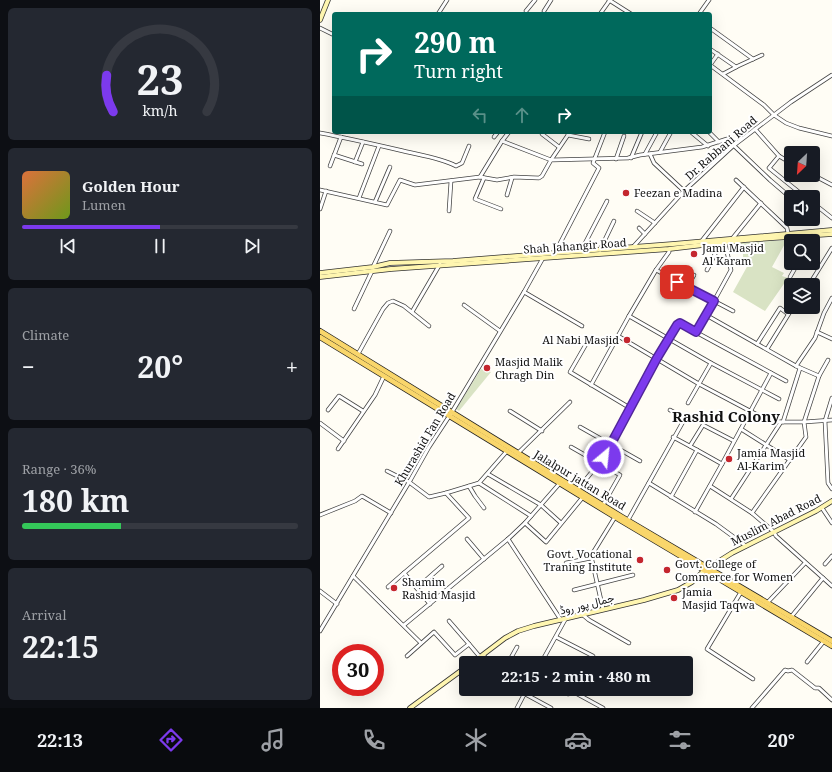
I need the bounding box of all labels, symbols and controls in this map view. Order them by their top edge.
text: 290 m [414,23,496,61]
icon: right [348,28,400,80]
text: 23 [136,51,184,107]
text: Turn right [414,59,503,83]
text: km/h [142,101,178,120]
icon: left [469,104,491,126]
icon: ahead [511,104,533,126]
icon: right [553,104,575,126]
street label: Dr. Rabbani Road [682,112,760,183]
north arrow [784,146,820,182]
map controls [784,146,820,314]
text: Golden Hour [82,176,180,196]
place label: Feezan e Madina [634,185,722,200]
marker: Feezan e Madina [621,188,631,198]
button: sound [784,190,820,226]
text: Lumen [82,196,126,214]
street label: Shah Jahangir Road [523,234,627,257]
button: search [784,234,820,270]
icon: previous [57,235,79,257]
icon: pause [149,235,171,257]
icon: next [241,235,263,257]
place label: Jami Masjid Al Karam [701,240,764,268]
marker: Jami Masjid Al Karam [689,249,699,259]
pin [660,265,694,299]
icon: arrive [666,271,688,293]
button: layers [784,278,820,314]
text: Climate [22,326,69,344]
place label: Al Nabi Masjid [542,332,619,347]
marker: Al Nabi Masjid [622,335,632,345]
text: 20° [137,346,183,387]
text: − [22,351,35,381]
text: + [286,351,298,381]
place label: Masjid Malik Chragh Din [495,354,563,382]
marker: Masjid Malik Chragh Din [482,363,492,373]
street label: Khurashid Fan Road [391,389,459,488]
district label: Rashid Colony [672,406,780,426]
position arrow [583,436,625,478]
place label: Jamia Masjid Al-Karim [736,445,805,473]
street label: Jalalpur jattan Road [531,446,629,513]
marker: Jamia Masjid Al-Karim [724,454,734,464]
text: Range · 36% [22,460,96,478]
text: 180 km [22,480,129,521]
street label: Muslim Abad Road [728,490,824,549]
place label: Govt. Vocational Traning Institute [544,546,633,574]
marker: Govt. Vocational Traning Institute [635,555,645,565]
place label: Govt. College of Commerce for Women [675,556,793,584]
marker: Govt. College of Commerce for Women [662,565,672,575]
place label: Shamim Rashid Masjid [402,574,476,602]
marker: Shamim Rashid Masjid [389,583,399,593]
place label: Jamia Masjid Taqwa [681,584,755,612]
street label: جمال پور روڈ [558,589,616,619]
marker: Jamia Masjid Taqwa [669,593,679,603]
text: Arrival [22,606,66,624]
text: 22:15 [22,626,99,667]
speed limit sign: 30 [332,644,384,696]
text: 22:15 · 2 min · 480 m [501,666,651,686]
icon: directions [157,726,185,754]
icon: music [259,726,287,754]
icon: phone [360,726,388,754]
icon: climate [462,726,490,754]
icon: car [564,726,592,754]
icon: filters [666,726,694,754]
text: 22:13 [37,728,83,752]
text: 20° [768,728,795,752]

